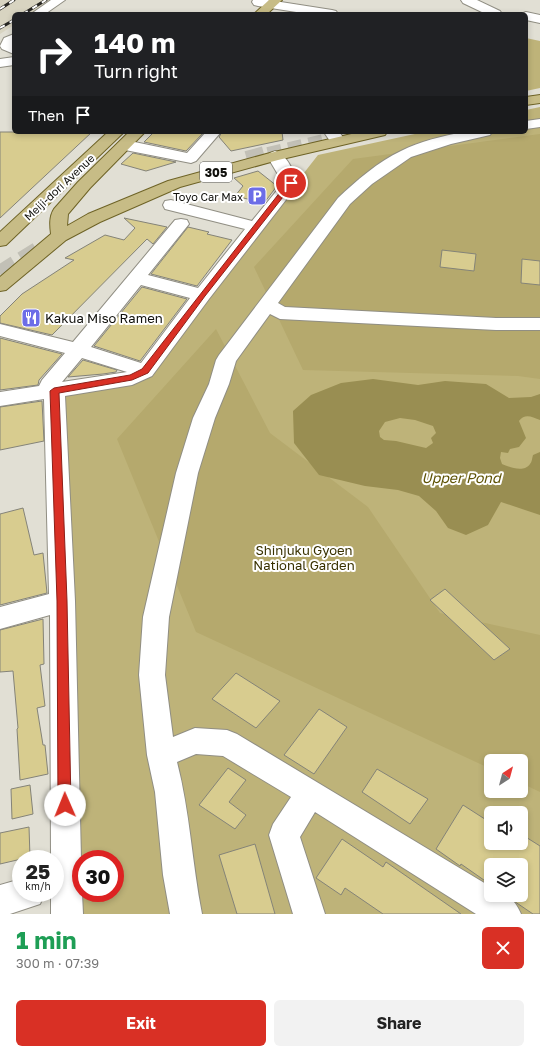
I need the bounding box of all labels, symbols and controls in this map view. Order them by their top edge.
text: 140 m [94,26,176,59]
icon: right [28,28,80,80]
text: Turn right [94,60,178,82]
icon: arrive [72,104,94,126]
text: Then [28,106,64,124]
street label: Meiji-dori Avenue [21,151,97,223]
road number: 305 [200,162,232,182]
pin [274,166,308,200]
icon: arrive [280,172,302,194]
parking icon: Toyo Car Max [246,185,268,207]
place label: Toyo Car Max [173,190,243,203]
restaurant icon: Kakua Miso Ramen [20,307,42,329]
place label: Kakua Miso Ramen [45,310,163,326]
water label: Upper Pond [421,469,502,486]
park label: Shinjuku Gyoen National Garden [253,542,355,573]
north arrow [484,754,528,798]
map controls [484,754,528,902]
position arrow [44,784,86,826]
button: sound [484,806,528,850]
speed limit sign: 30 [72,850,124,902]
button: layers [484,858,528,902]
text: 25 [26,859,50,883]
text: km/h [25,880,51,892]
text: 1 min [16,925,76,954]
button: close [482,927,524,969]
text: 300 m · 07:39 [16,955,99,971]
button: Exit [16,1000,266,1046]
button: Share [274,1000,524,1046]

